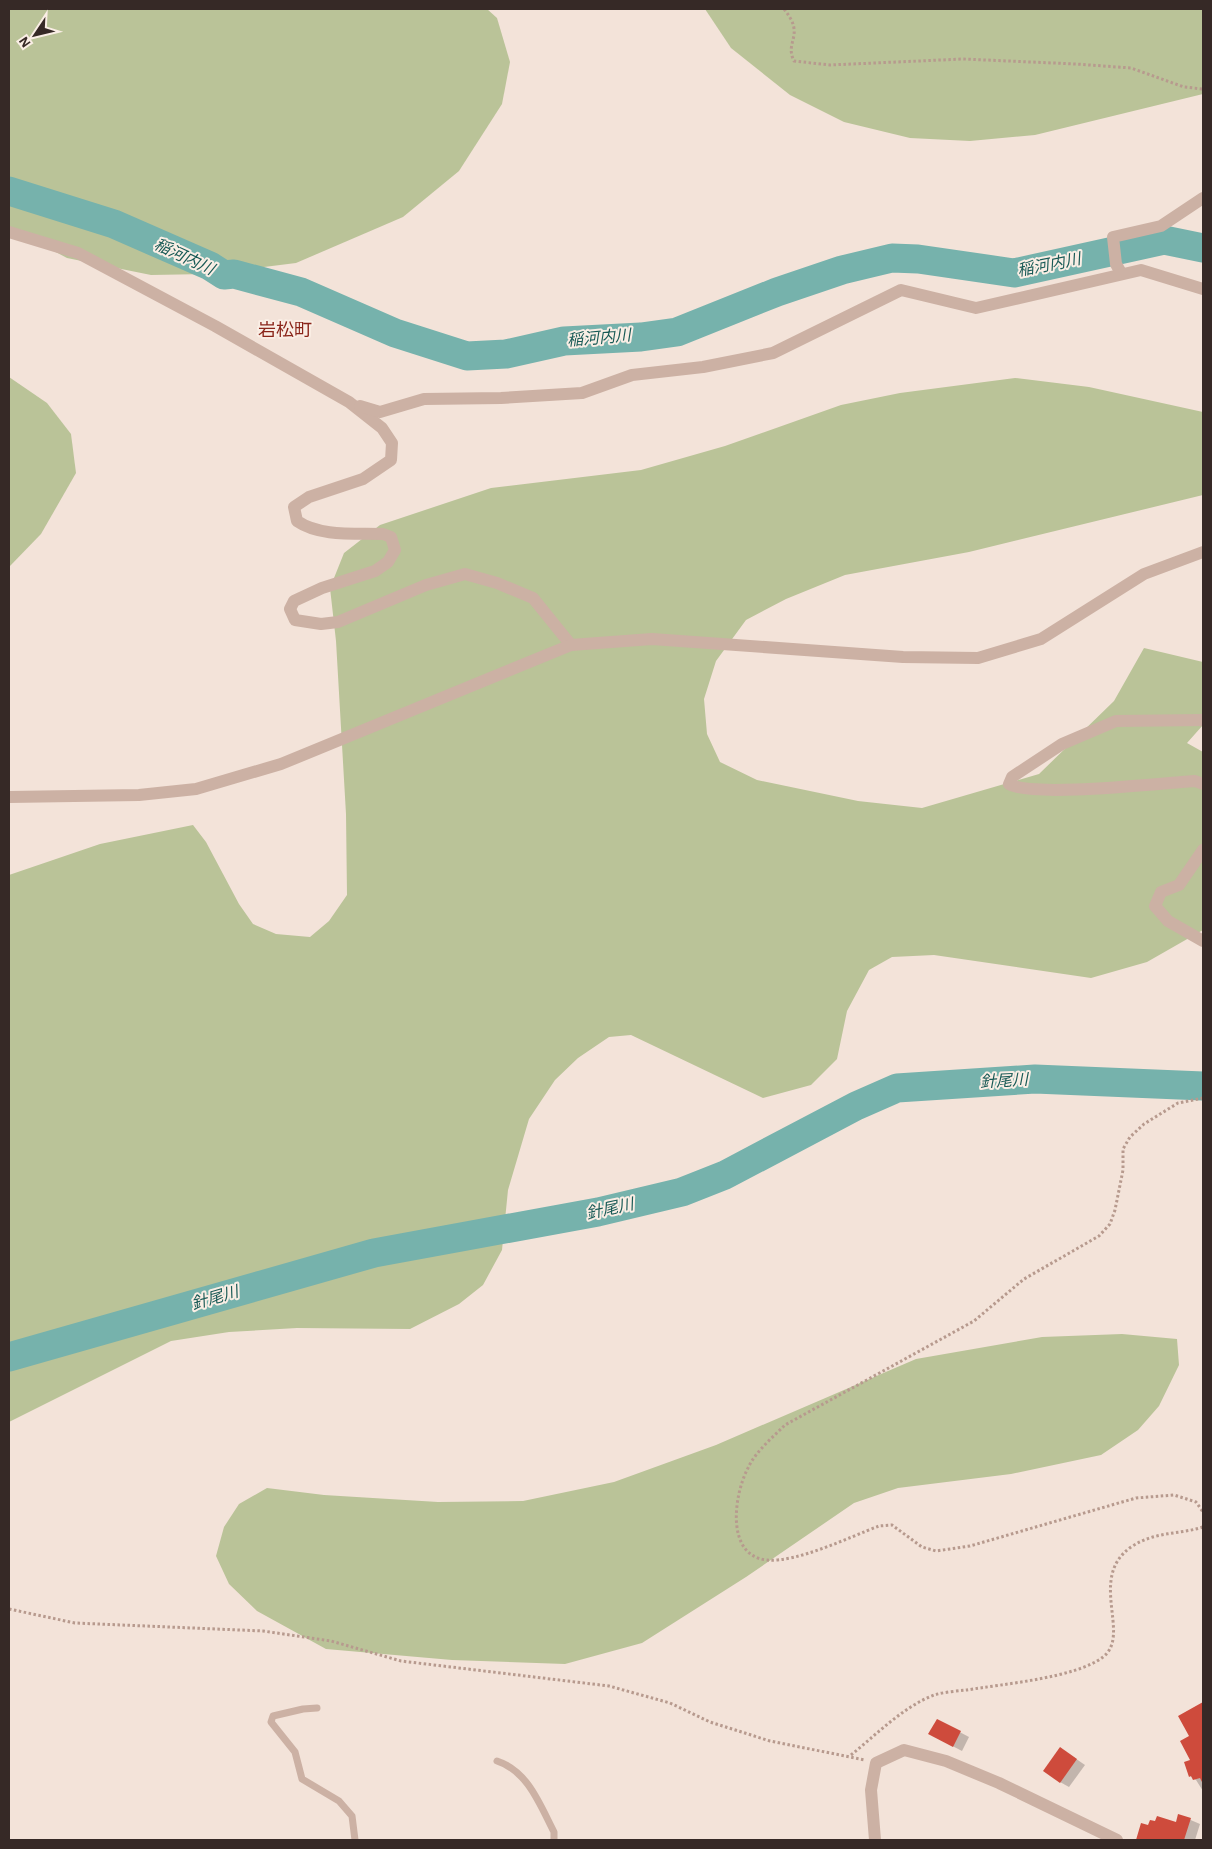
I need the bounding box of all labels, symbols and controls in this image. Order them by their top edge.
north arrow [10,10,60,60]
text: N [17,34,34,50]
water label: 稲河内川 [152,235,219,279]
water label: 稲河内川 [1016,250,1084,279]
district label: 岩松町 [258,321,312,340]
water label: 稲河内川 [566,326,634,349]
water label: 針尾川 [980,1071,1030,1090]
water label: 針尾川 [585,1195,637,1222]
water label: 針尾川 [189,1282,242,1312]

